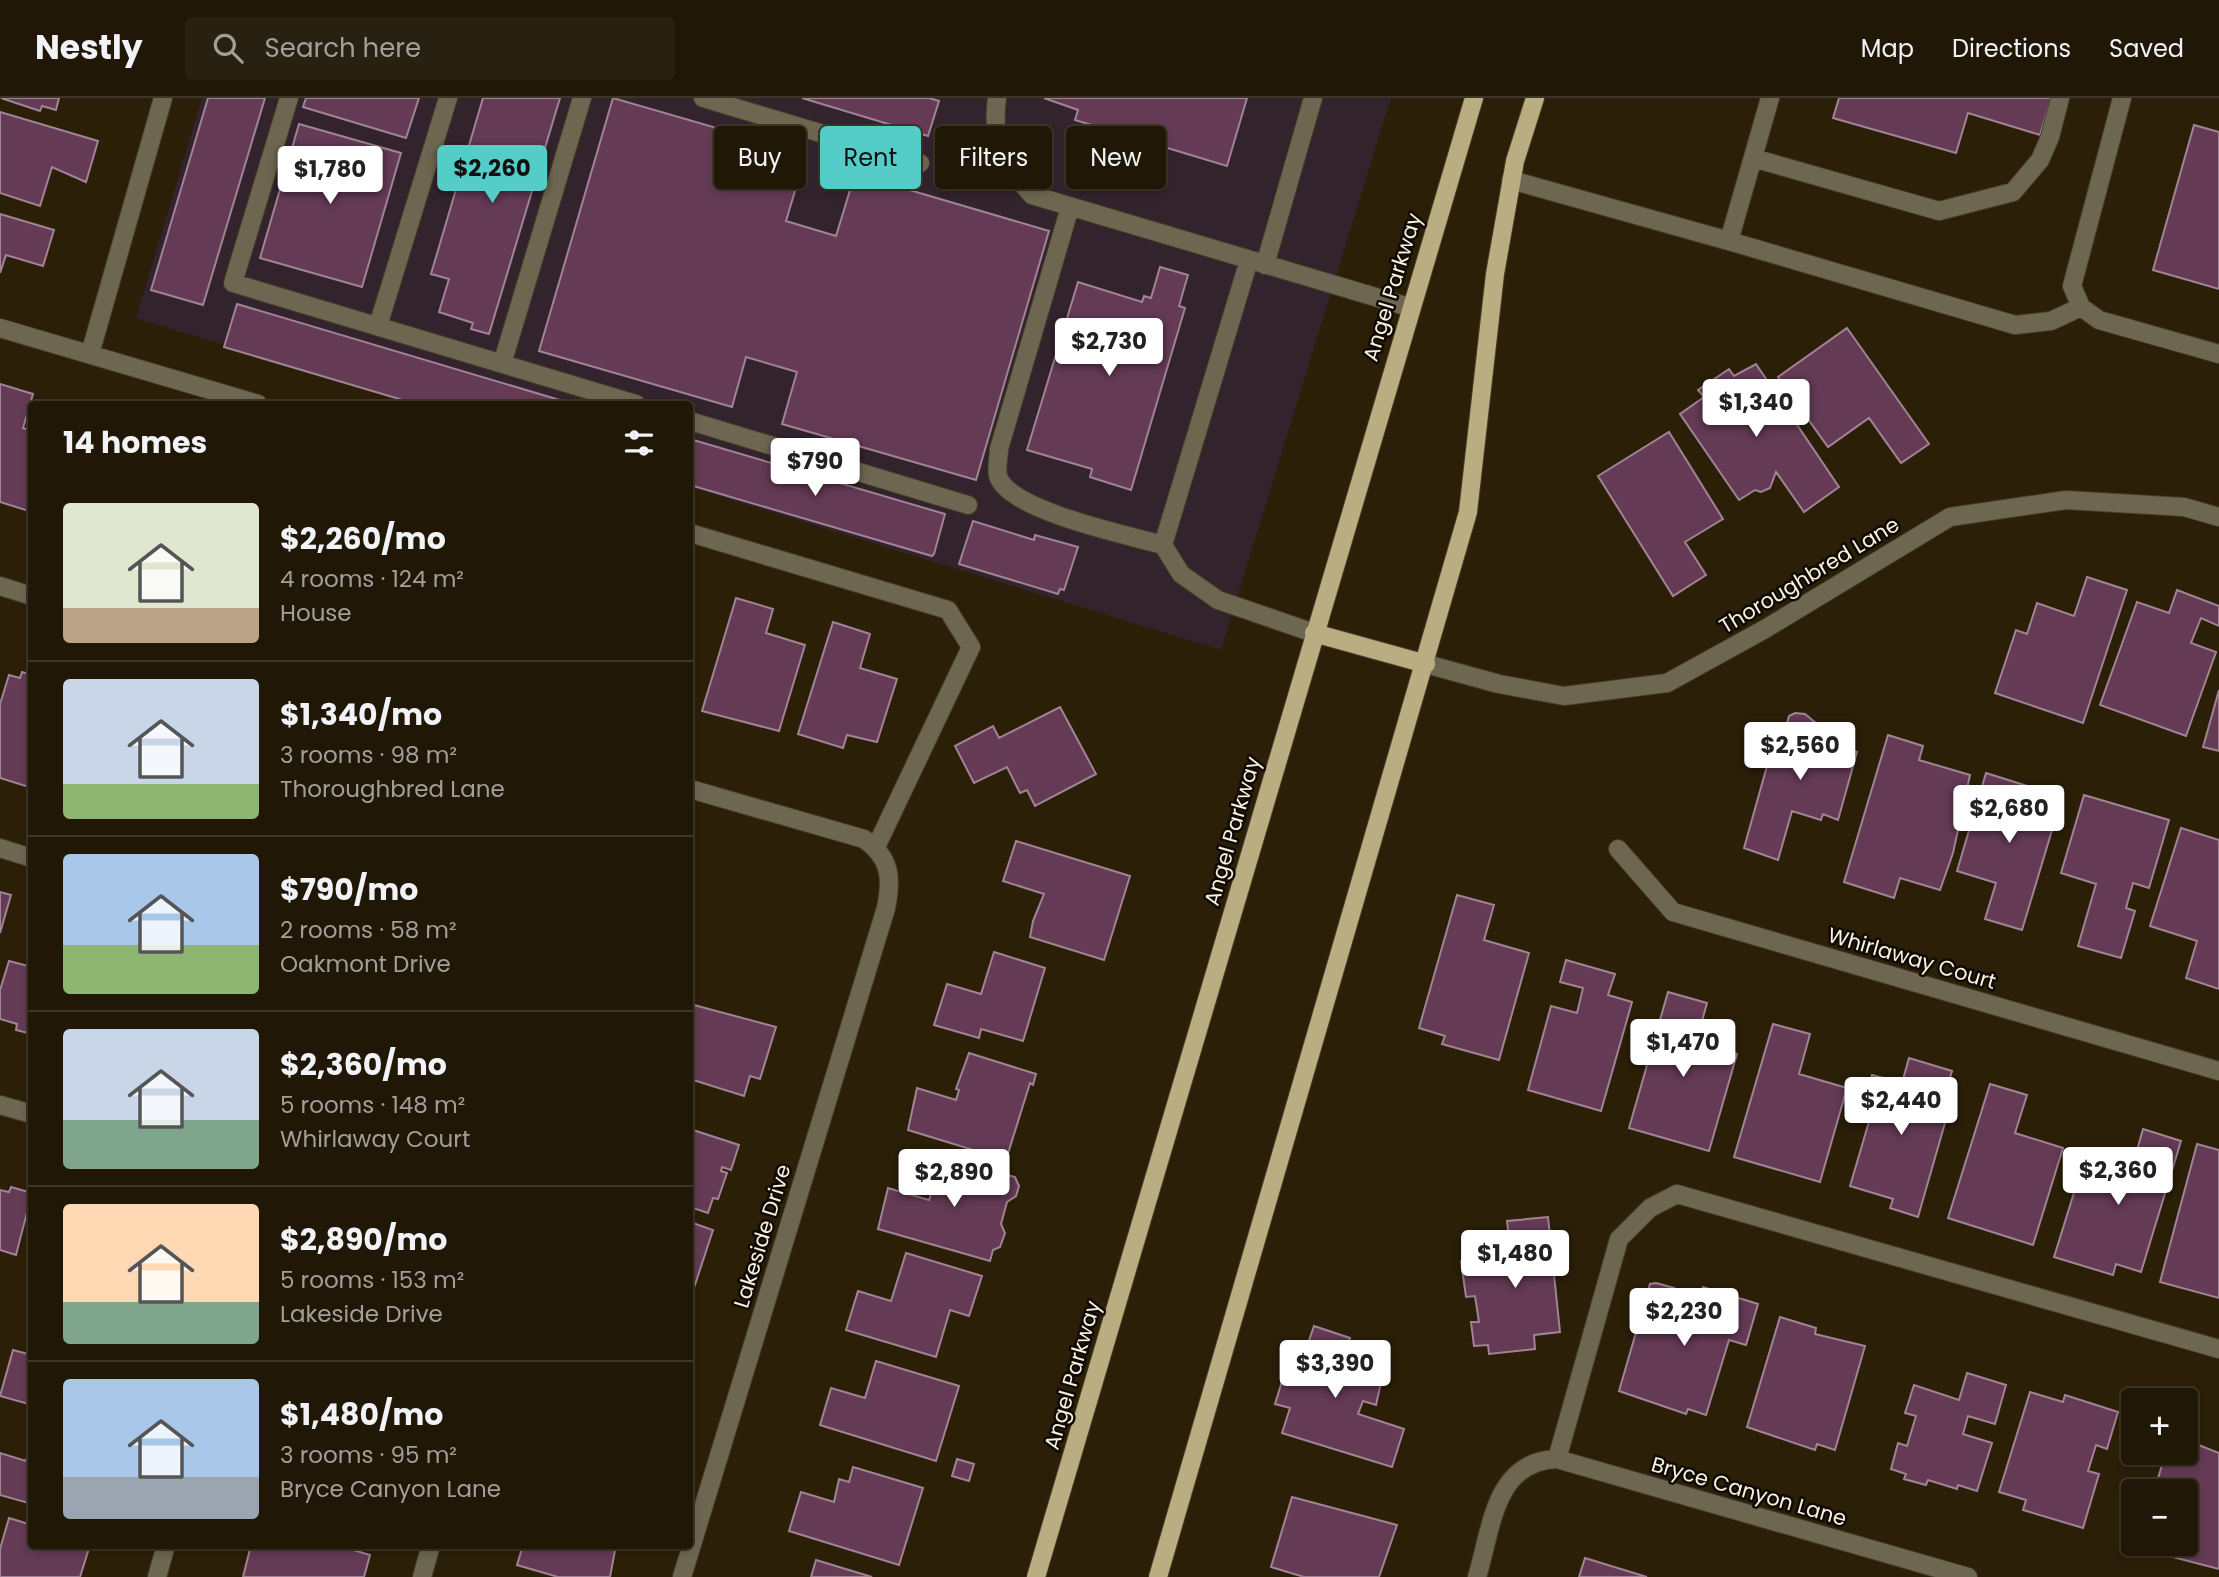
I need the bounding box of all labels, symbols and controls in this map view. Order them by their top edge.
search box [185,17,675,80]
text: Nestly [35,24,143,71]
icon: search [209,29,247,67]
text: Search here [265,30,421,66]
text: Map [1861,32,1914,65]
text: Directions [1952,32,2071,65]
text: Saved [2109,32,2184,65]
chip: Buy [714,126,806,189]
chip: Rent [820,126,921,189]
chip: Filters [935,126,1052,189]
chip: New [1066,126,1166,189]
pin: $1,780 [273,146,387,206]
pin: $2,260 [435,146,549,205]
text: $2,260 [453,152,531,184]
text: $1,780 [294,153,366,185]
street label: Angel Parkway [1356,209,1428,365]
pin: $2,730 [1052,318,1166,378]
text: $2,730 [1071,325,1147,357]
pin: $1,340 [1699,380,1813,439]
text: $1,340 [1719,386,1793,418]
text: 14 homes [63,421,207,464]
icon: filters [620,424,658,462]
pin: $790 [774,438,856,498]
text: $790 [787,445,843,477]
street label: Thoroughbred Lane [1714,510,1904,640]
text: $2,260/mo [280,517,446,560]
icon: home [119,531,203,615]
text: 4 rooms · 124 m² [280,563,464,595]
text: House [280,597,352,629]
text: $1,340/mo [280,693,442,736]
icon: home [119,707,203,791]
pin: $2,560 [1743,722,1857,782]
text: $2,560 [1760,729,1840,761]
text: 3 rooms · 98 m² [280,739,457,771]
street label: Angel Parkway [1197,753,1267,909]
text: Thoroughbred Lane [280,773,505,805]
pin: $2,680 [1952,786,2066,845]
text: $2,680 [1969,792,2049,824]
text: $790/mo [280,868,418,911]
icon: home [119,882,203,966]
text: 2 rooms · 58 m² [280,914,457,946]
street label: Whirlaway Court [1825,920,1999,996]
text: Oakmont Drive [280,948,451,980]
pin: $1,470 [1626,1020,1740,1079]
text: $1,470 [1646,1026,1720,1058]
text: $2,360/mo [280,1043,447,1086]
icon: home [119,1057,203,1141]
pin: $2,440 [1844,1077,1958,1137]
text: $2,440 [1860,1084,1942,1116]
text: 5 rooms · 148 m² [280,1089,465,1121]
text: Whirlaway Court [280,1123,470,1155]
pin: $2,360 [2061,1148,2175,1207]
pin: $2,890 [897,1150,1011,1209]
text: $2,360 [2079,1154,2157,1186]
text: $2,890 [915,1156,993,1188]
street label: Lakeside Drive [726,1161,798,1311]
text: $2,890/mo [280,1218,447,1261]
pin: $1,480 [1458,1230,1572,1290]
icon: home [119,1232,203,1316]
text: $1,480 [1477,1237,1553,1269]
text: 5 rooms · 153 m² [280,1264,464,1296]
pin: $2,230 [1627,1288,1741,1348]
text: $2,230 [1646,1295,1722,1327]
street label: Angel Parkway [1037,1297,1107,1453]
text: Lakeside Drive [280,1298,443,1330]
pin: $3,390 [1278,1340,1392,1400]
text: $3,390 [1296,1347,1374,1379]
map controls [2121,1388,2198,1556]
button: + [2121,1388,2198,1465]
text: $1,480/mo [280,1393,443,1436]
icon: home [119,1407,203,1491]
text: 3 rooms · 95 m² [280,1439,457,1471]
street label: Bryce Canyon Lane [1648,1449,1850,1533]
text: Bryce Canyon Lane [280,1473,501,1505]
button: − [2121,1479,2198,1556]

